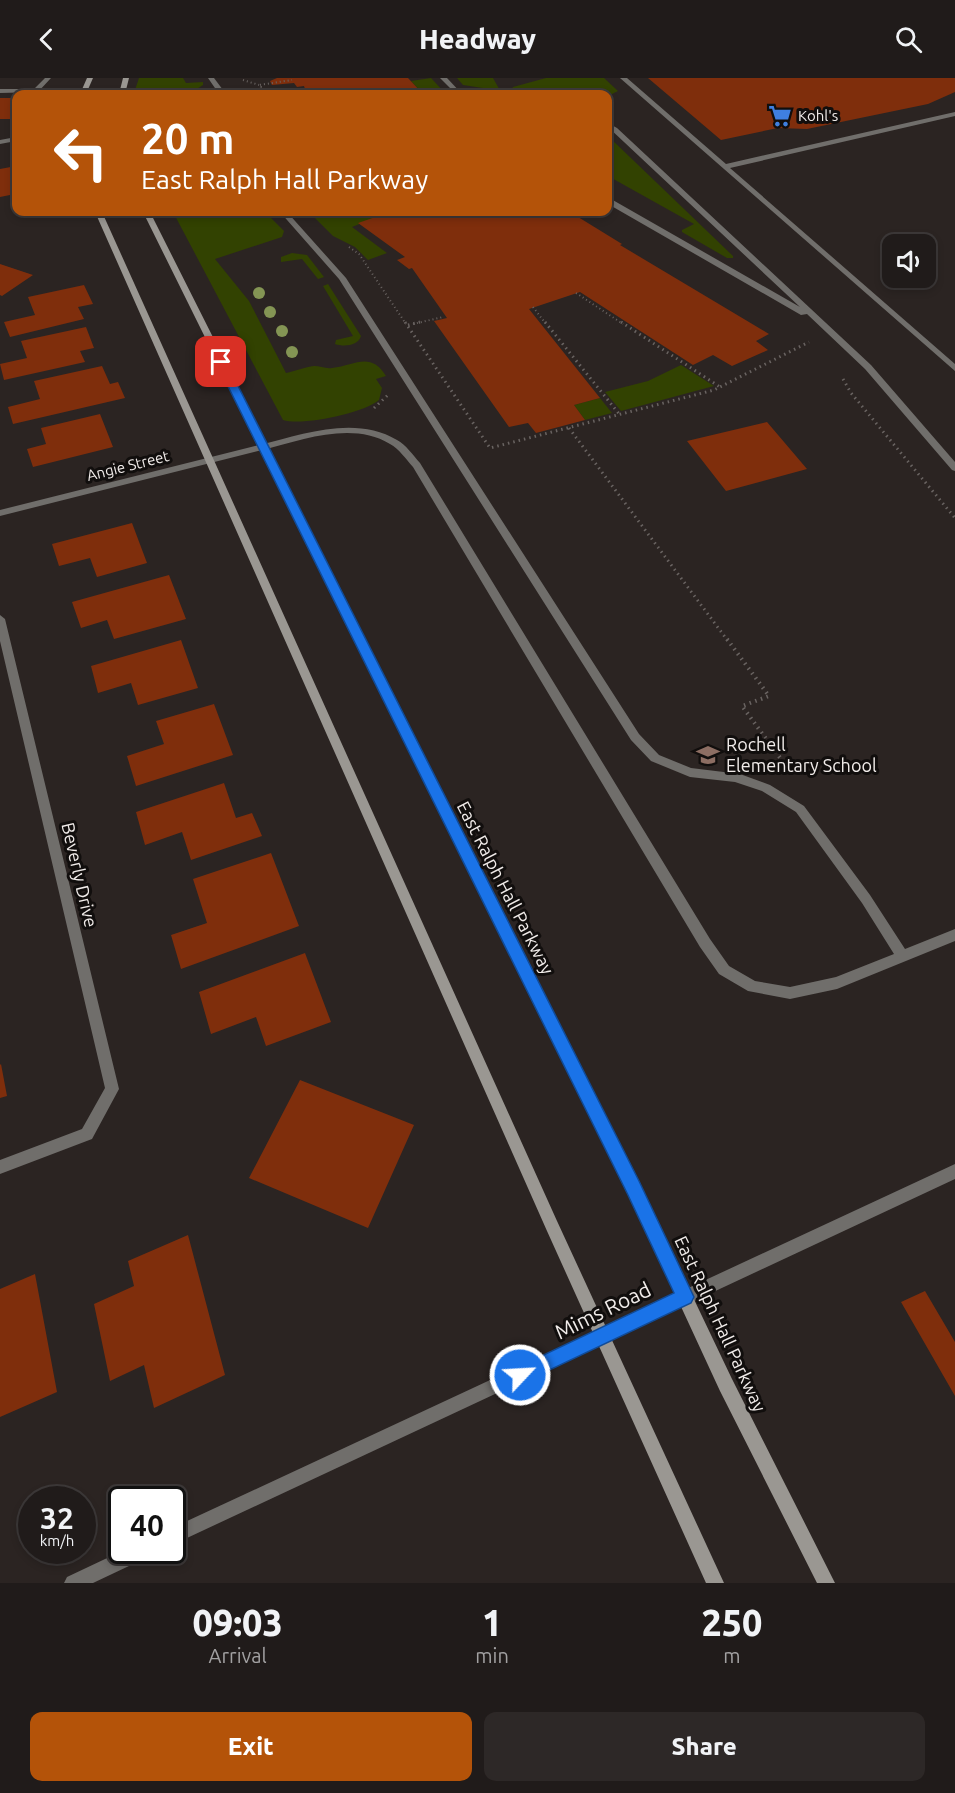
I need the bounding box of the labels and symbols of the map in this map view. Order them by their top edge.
supermarket icon: Kohl's [767,103,793,129]
place label: Kohl's [798,107,838,124]
pin [195,336,246,387]
street label: Angie Street [85,447,171,484]
place label: Rochell Elementary School [726,734,877,775]
school or university icon: Rochell Elementary School [695,742,721,768]
street label: East Ralph Hall Parkway [454,798,558,978]
street label: Beverly Drive [58,820,102,929]
street label: East Ralph Hall Parkway [671,1233,771,1415]
street label: Mims Road [551,1277,654,1344]
position arrow [488,1343,552,1407]
speed limit sign: 40 [108,1486,186,1564]

